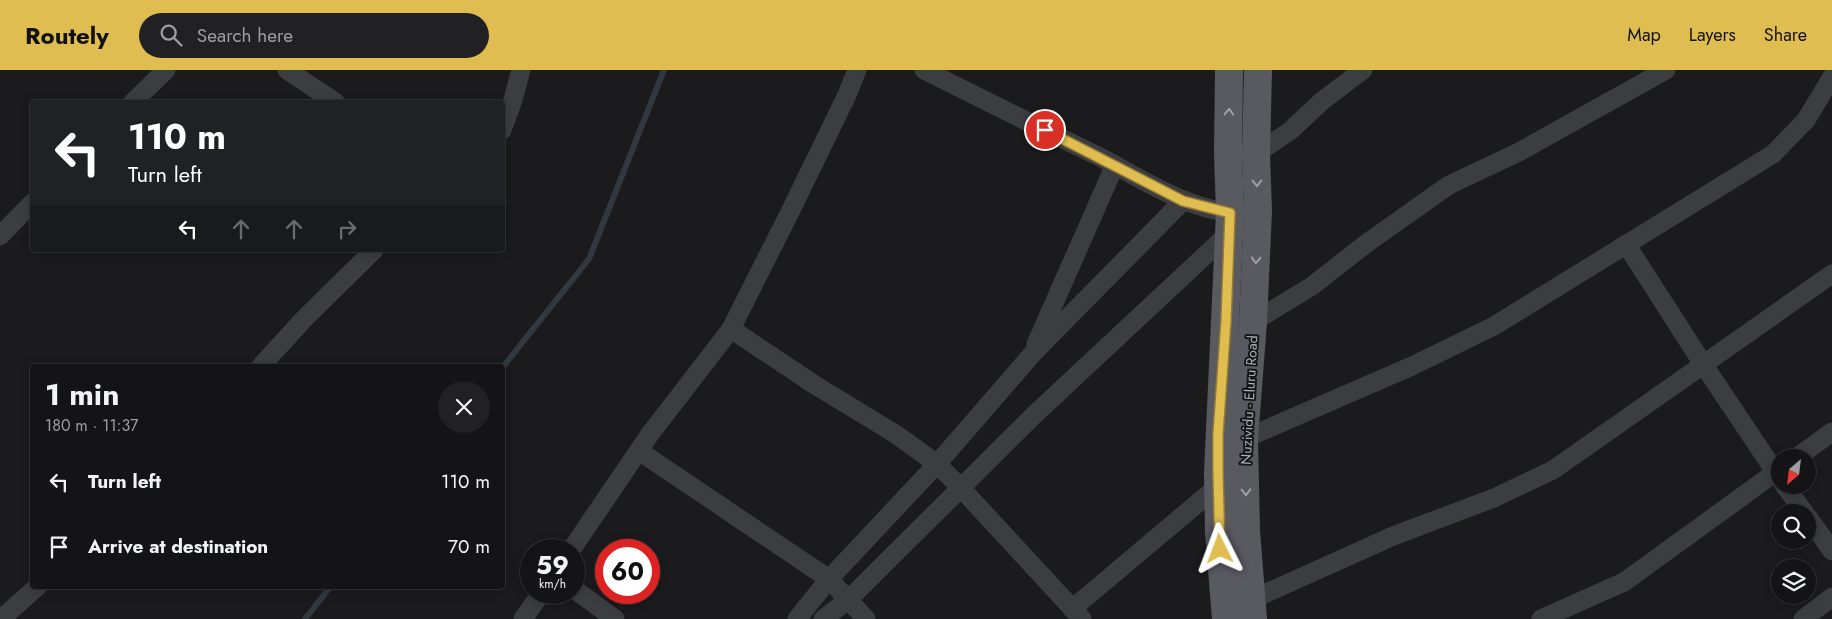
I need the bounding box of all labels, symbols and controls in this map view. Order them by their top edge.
search box [139,13,489,58]
text: Routely [25,18,109,53]
icon: search [157,21,185,49]
text: Search here [197,22,293,49]
text: Map [1627,22,1661,48]
text: Layers [1689,22,1736,48]
text: Share [1764,22,1807,48]
one-way arrow [1223,108,1234,116]
pin [1024,109,1066,151]
text: 110 m [128,112,226,162]
icon: arrive [1031,116,1059,144]
icon: left [45,120,110,185]
text: Turn left [128,158,202,190]
one-way arrow [1252,180,1262,187]
icon: left [174,215,202,243]
icon: ahead [227,215,255,243]
icon: ahead [280,215,308,243]
icon: right [333,215,361,243]
one-way arrow [1250,256,1261,264]
street label: Nuzividu - Eluru Road [1236,335,1262,465]
text: 1 min [45,373,119,416]
button: close [438,381,490,433]
text: 180 m · 11:37 [45,414,138,437]
north arrow [1771,449,1816,494]
map controls [1771,449,1816,604]
icon: left [45,468,73,496]
text: Turn left [88,468,161,495]
text: 110 m [441,468,490,495]
one-way arrow [1240,488,1251,496]
button: search [1771,504,1816,549]
position arrow [1193,522,1245,574]
icon: arrive [45,533,73,561]
text: Arrive at destination [88,533,268,560]
text: 70 m [448,533,490,560]
speed limit sign: 60 [595,539,660,604]
text: 59 [536,547,569,583]
button: layers [1771,559,1816,604]
text: km/h [539,575,566,593]

